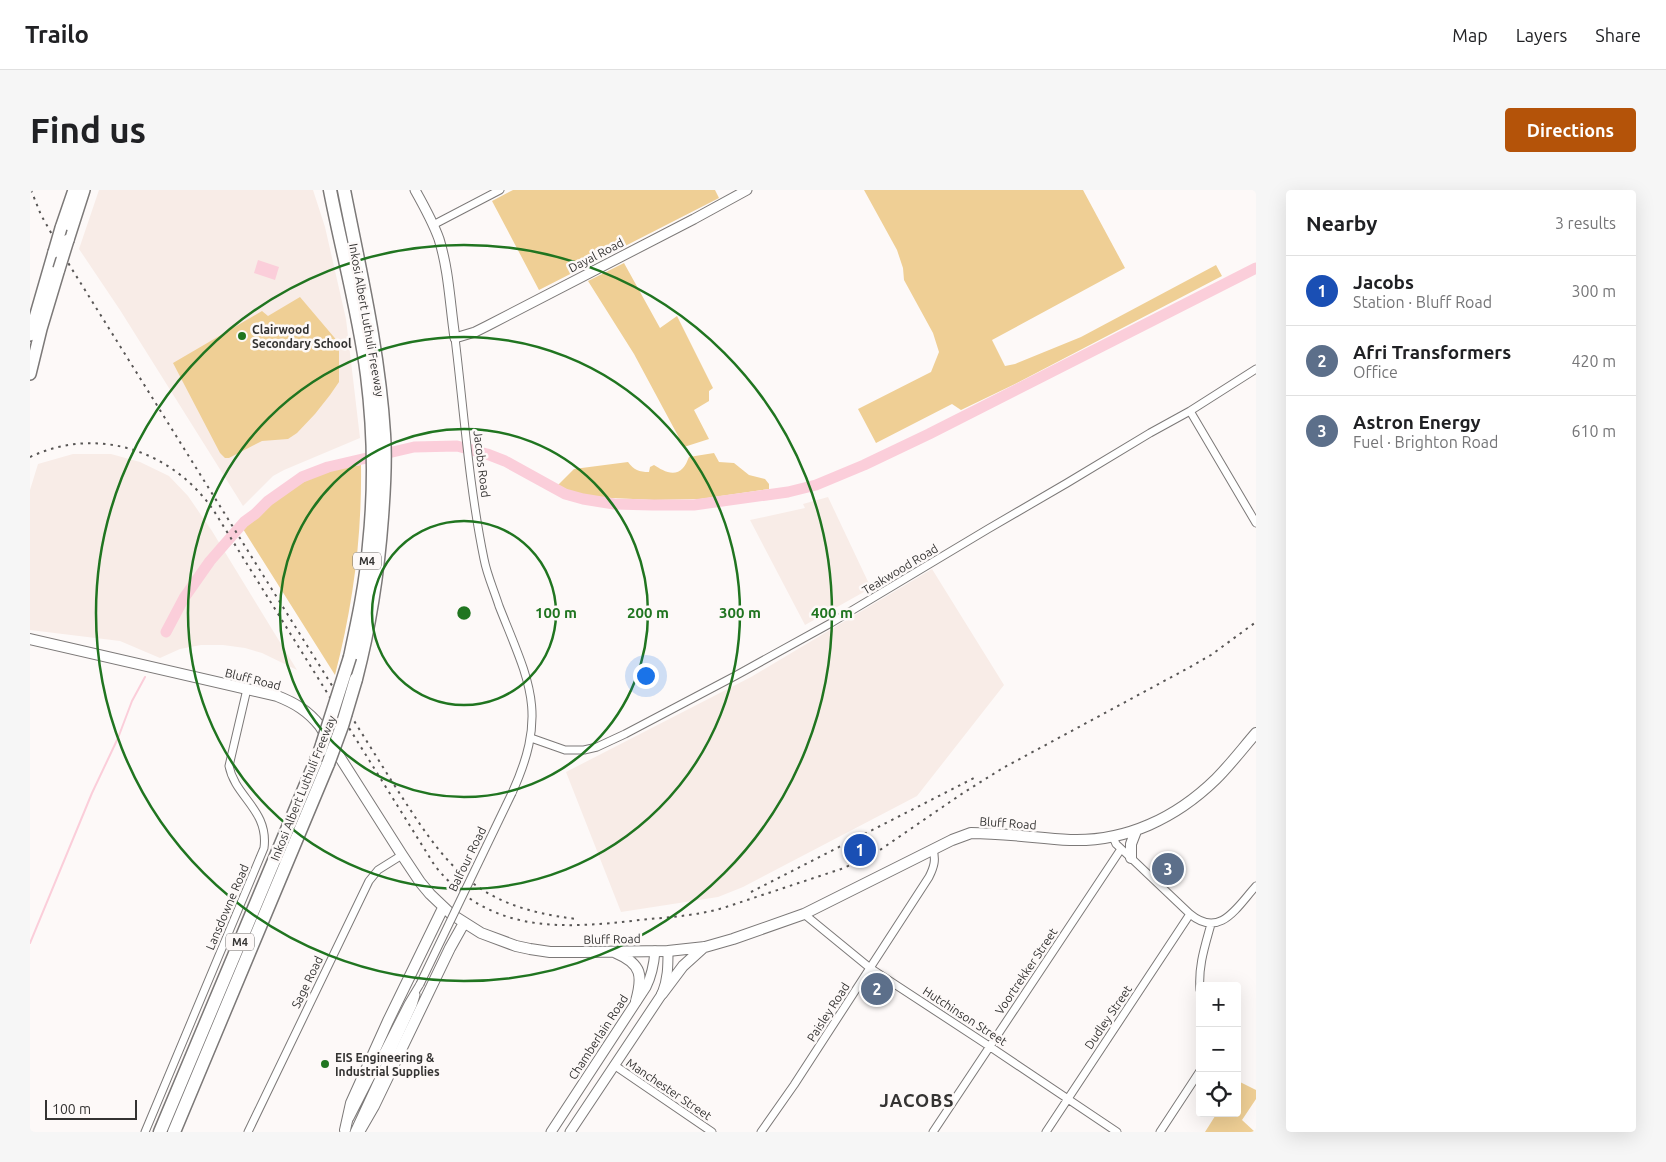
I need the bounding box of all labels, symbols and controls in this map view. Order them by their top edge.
text: Trailo [25,21,89,48]
text: Map [1452,25,1488,45]
text: Layers [1516,25,1567,45]
text: Share [1595,25,1641,45]
button: Directions [1505,108,1636,152]
text: Find us [30,110,146,150]
text: Nearby [1306,211,1377,235]
text: 3 results [1555,214,1616,232]
street label: Dayal Road [566,236,626,274]
street label: Inkosi Albert Luthuli Freeway [347,242,387,398]
text: Jacobs [1353,271,1414,293]
text: 1 [1317,282,1327,300]
text: 300 m [1571,282,1616,300]
text: Station · Bluff Road [1353,293,1492,311]
place label: Clairwood Secondary School [252,323,352,350]
marker: Clairwood Secondary School [236,330,248,342]
text: Afri Transformers [1353,341,1511,363]
text: 2 [1317,352,1327,370]
text: 420 m [1571,352,1616,370]
text: Office [1353,363,1398,381]
text: Astron Energy [1353,411,1481,433]
text: 3 [1317,422,1327,440]
text: 610 m [1571,422,1616,440]
street label: Jacobs Road [471,430,493,498]
text: Fuel · Brighton Road [1353,433,1498,451]
street label: Teakwood Road [860,541,940,597]
road number: M4 [353,552,381,570]
centre of rings [455,604,473,622]
text: 100 m [535,604,577,621]
text: 200 m [627,604,669,621]
text: 300 m [719,604,761,621]
text: 400 m [811,604,853,621]
your location [633,663,659,689]
street label: Bluff Road [224,666,282,692]
street label: Inkosi Albert Luthuli Freeway [268,713,338,863]
street label: Bluff Road [979,815,1037,831]
street label: Balfour Road [446,825,488,893]
pin: 1 [844,831,876,869]
pin: 3 [1152,850,1184,888]
street label: Lansdowne Road [203,862,251,952]
street label: Voortrekker Street [992,925,1060,1017]
street label: Bluff Road [583,932,641,946]
road number: M4 [226,934,254,950]
street label: Sage Road [289,954,325,1010]
pin: 2 [861,970,893,1008]
street label: Paisley Road [804,980,852,1044]
street label: Dudley Street [1082,982,1134,1051]
map controls [1196,982,1241,1117]
button: + [1196,982,1241,1027]
street label: Hutchinson Street [921,984,1010,1048]
street label: Chamberlain Road [566,992,630,1082]
button: − [1196,1027,1241,1072]
place label: EIS Engineering & Industrial Supplies [335,1051,440,1078]
street label: Manchester Street [624,1056,714,1122]
marker: EIS Engineering & Industrial Supplies [319,1058,331,1070]
button: locate [1196,1072,1241,1117]
district label: JACOBS [880,1090,954,1110]
scale bar [45,1097,138,1120]
text: 100 m [52,1101,91,1117]

